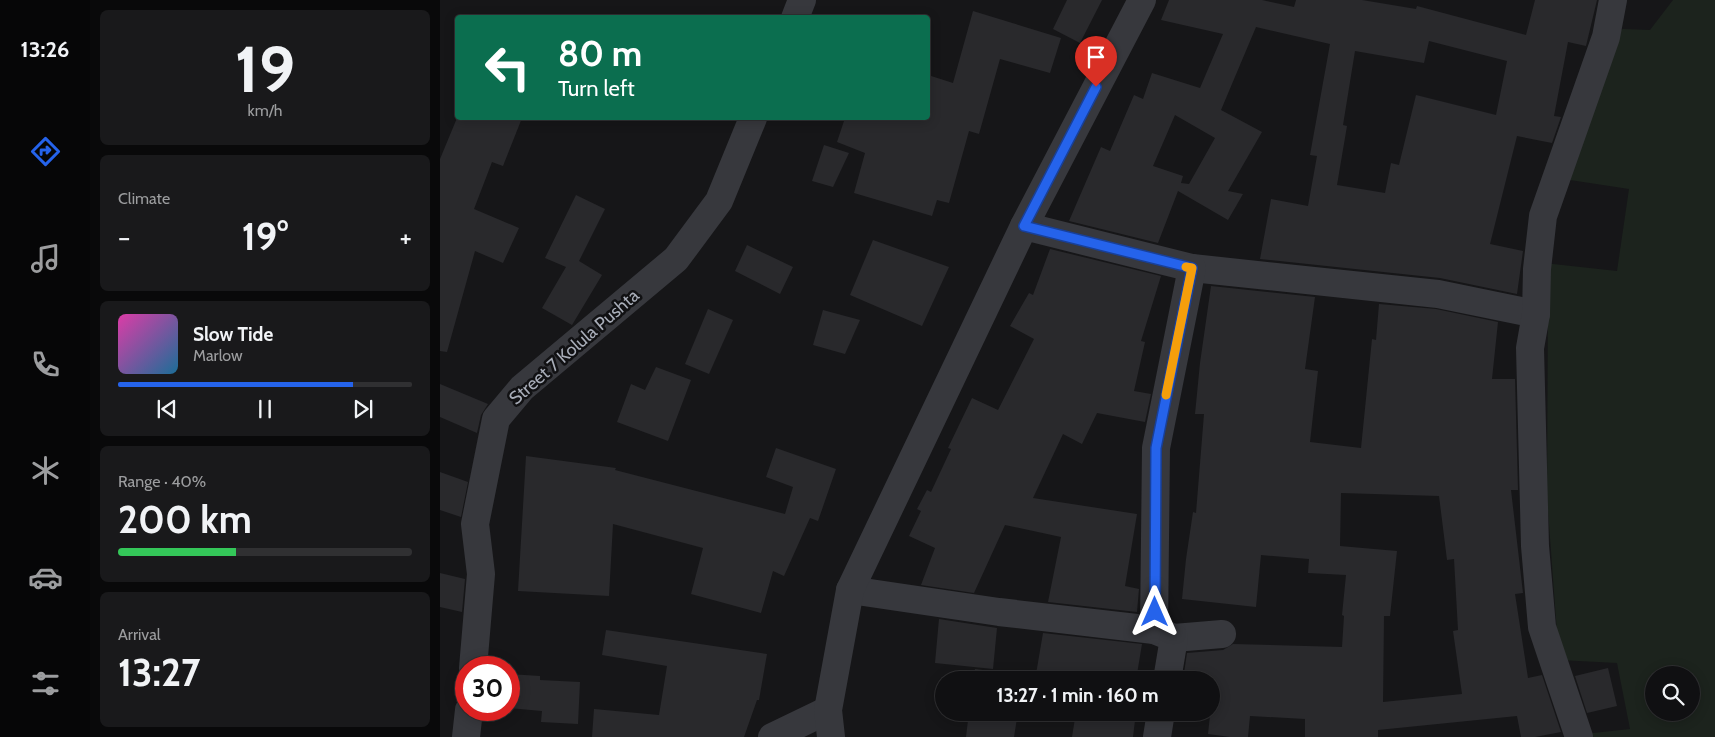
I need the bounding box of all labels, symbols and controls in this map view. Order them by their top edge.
text: 19 [235,29,295,108]
text: 80 m [558,32,642,75]
icon: left [475,35,540,100]
text: 13:26 [21,36,69,63]
pin [1075,36,1117,87]
icon: arrive [1082,43,1110,71]
text: Turn left [558,75,635,102]
text: km/h [247,101,283,120]
icon: directions [28,134,63,169]
text: Climate [118,189,170,208]
text: 19° [242,213,288,260]
text: − [118,220,130,254]
text: + [400,220,412,254]
icon: music [28,241,63,276]
street label: Street 7 Kolula Pushta [505,284,644,409]
text: Slow Tide [193,323,273,346]
text: Marlow [193,346,243,365]
icon: phone [28,347,63,382]
icon: previous [153,395,181,423]
icon: pause [251,395,279,423]
icon: next [349,395,377,423]
icon: climate [28,453,63,488]
text: Range · 40% [118,472,206,491]
text: 200 km [118,496,252,543]
icon: car [28,560,63,595]
position arrow [1128,585,1180,637]
text: Arrival [118,625,161,644]
text: 13:27 [118,649,200,696]
speed limit sign: 30 [455,656,520,721]
icon: filters [28,666,63,701]
map controls [1645,666,1700,721]
button: search [1645,666,1700,721]
text: 13:27 · 1 min · 160 m [997,684,1158,707]

